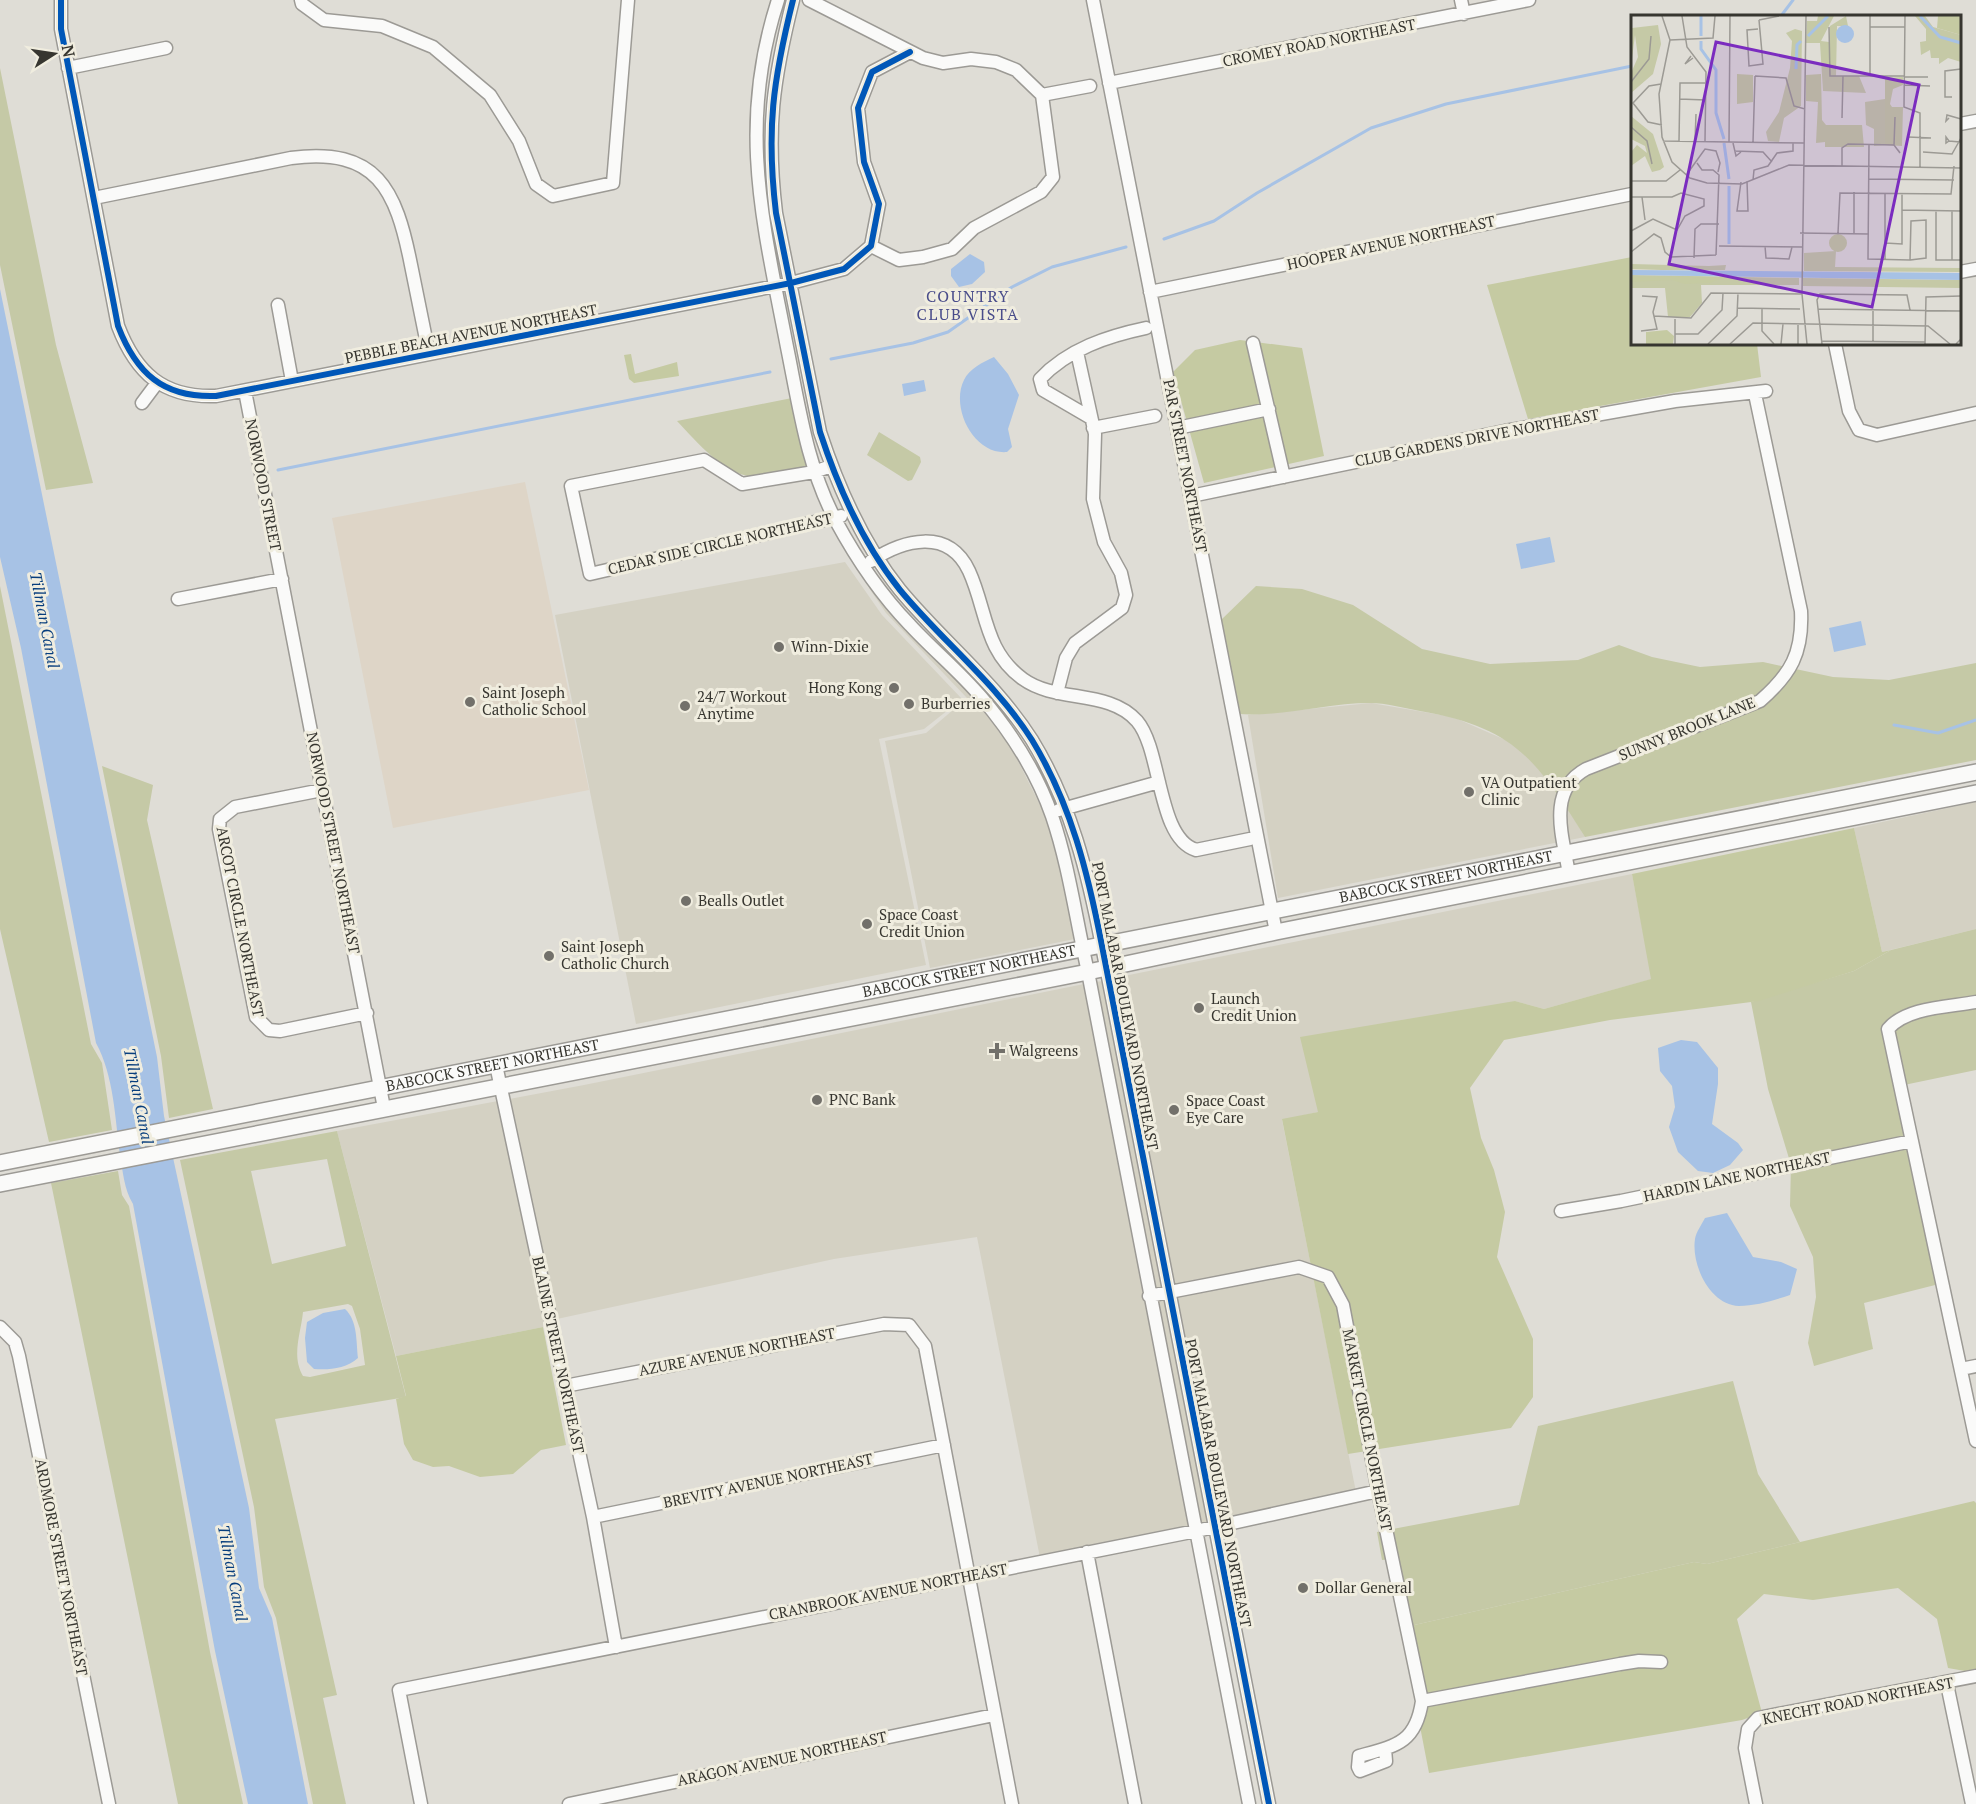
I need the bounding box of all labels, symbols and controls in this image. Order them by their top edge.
street label: CROMEY ROAD NORTHEAST [1221,13,1417,71]
inset map [1631,15,1961,345]
north arrow [24,24,84,84]
text: N [57,43,81,59]
street label: HOOPER AVENUE NORTHEAST [1285,210,1497,274]
district label: COUNTRY CLUB VISTA [917,285,1019,325]
street label: PEBBLE BEACH AVENUE NORTHEAST [343,299,599,367]
street label: PAR STREET NORTHEAST [1159,378,1213,554]
street label: CLUB GARDENS DRIVE NORTHEAST [1353,403,1601,471]
street label: NORWOOD STREET [241,417,287,553]
street label: CEDAR SIDE CIRCLE NORTHEAST [606,507,834,579]
water label: Tillman Canal [25,570,65,671]
place label: Winn-Dixie [791,636,869,656]
marker: Winn-Dixie [772,640,786,654]
place label: Hong Kong [808,677,883,697]
marker: Hong Kong [887,681,901,695]
place label: Saint Joseph Catholic School [482,682,587,719]
place label: 24/7 Workout Anytime [697,686,787,723]
street label: SUNNY BROOK LANE [1615,692,1758,765]
place label: Burberries [921,693,990,713]
marker: Saint Joseph Catholic School [463,695,477,709]
marker: Burberries [902,697,916,711]
marker: 24/7 Workout Anytime [678,699,692,713]
street label: NORWOOD STREET NORTHEAST [303,730,365,955]
place label: VA Outpatient Clinic [1481,772,1577,809]
marker: VA Outpatient Clinic [1462,785,1476,799]
street label: ARCOT CIRCLE NORTHEAST [213,825,269,1019]
street label: BABCOCK STREET NORTHEAST [1337,845,1554,907]
street label: PORT MALABAR BOULEVARD NORTHEAST [1088,860,1164,1152]
place label: Bealls Outlet [698,890,785,910]
marker: Bealls Outlet [679,894,693,908]
place label: Space Coast Credit Union [879,904,965,941]
marker: Space Coast Credit Union [860,917,874,931]
place label: Saint Joseph Catholic Church [561,936,669,973]
street label: BABCOCK STREET NORTHEAST [861,939,1077,1001]
marker: Saint Joseph Catholic Church [542,949,556,963]
place label: Launch Credit Union [1211,988,1297,1025]
marker: Launch Credit Union [1192,1001,1206,1015]
street label: BABCOCK STREET NORTHEAST [384,1034,601,1095]
place label: Walgreens [1009,1040,1078,1060]
marker: Walgreens [990,1044,1004,1058]
water label: Tillman Canal [119,1046,159,1147]
place label: PNC Bank [829,1089,896,1109]
place label: Space Coast Eye Care [1186,1090,1266,1127]
marker: PNC Bank [810,1093,824,1107]
marker: Space Coast Eye Care [1167,1103,1181,1117]
street label: HARDIN LANE NORTHEAST [1642,1146,1832,1206]
street label: BLAINE STREET NORTHEAST [528,1254,590,1455]
street label: AZURE AVENUE NORTHEAST [637,1322,837,1380]
street label: MARKET CIRCLE NORTHEAST [1339,1327,1397,1533]
street label: PORT MALABAR BOULEVARD NORTHEAST [1181,1337,1257,1629]
street label: BREVITY AVENUE NORTHEAST [661,1448,874,1512]
street label: ARDMORE STREET NORTHEAST [31,1456,93,1677]
water label: Tillman Canal [213,1523,253,1624]
street label: CRANBROOK AVENUE NORTHEAST [767,1558,1009,1624]
place label: Dollar General [1315,1577,1412,1597]
marker: Dollar General [1296,1581,1310,1595]
street label: KNECHT ROAD NORTHEAST [1761,1672,1955,1728]
street label: ARAGON AVENUE NORTHEAST [675,1726,888,1790]

